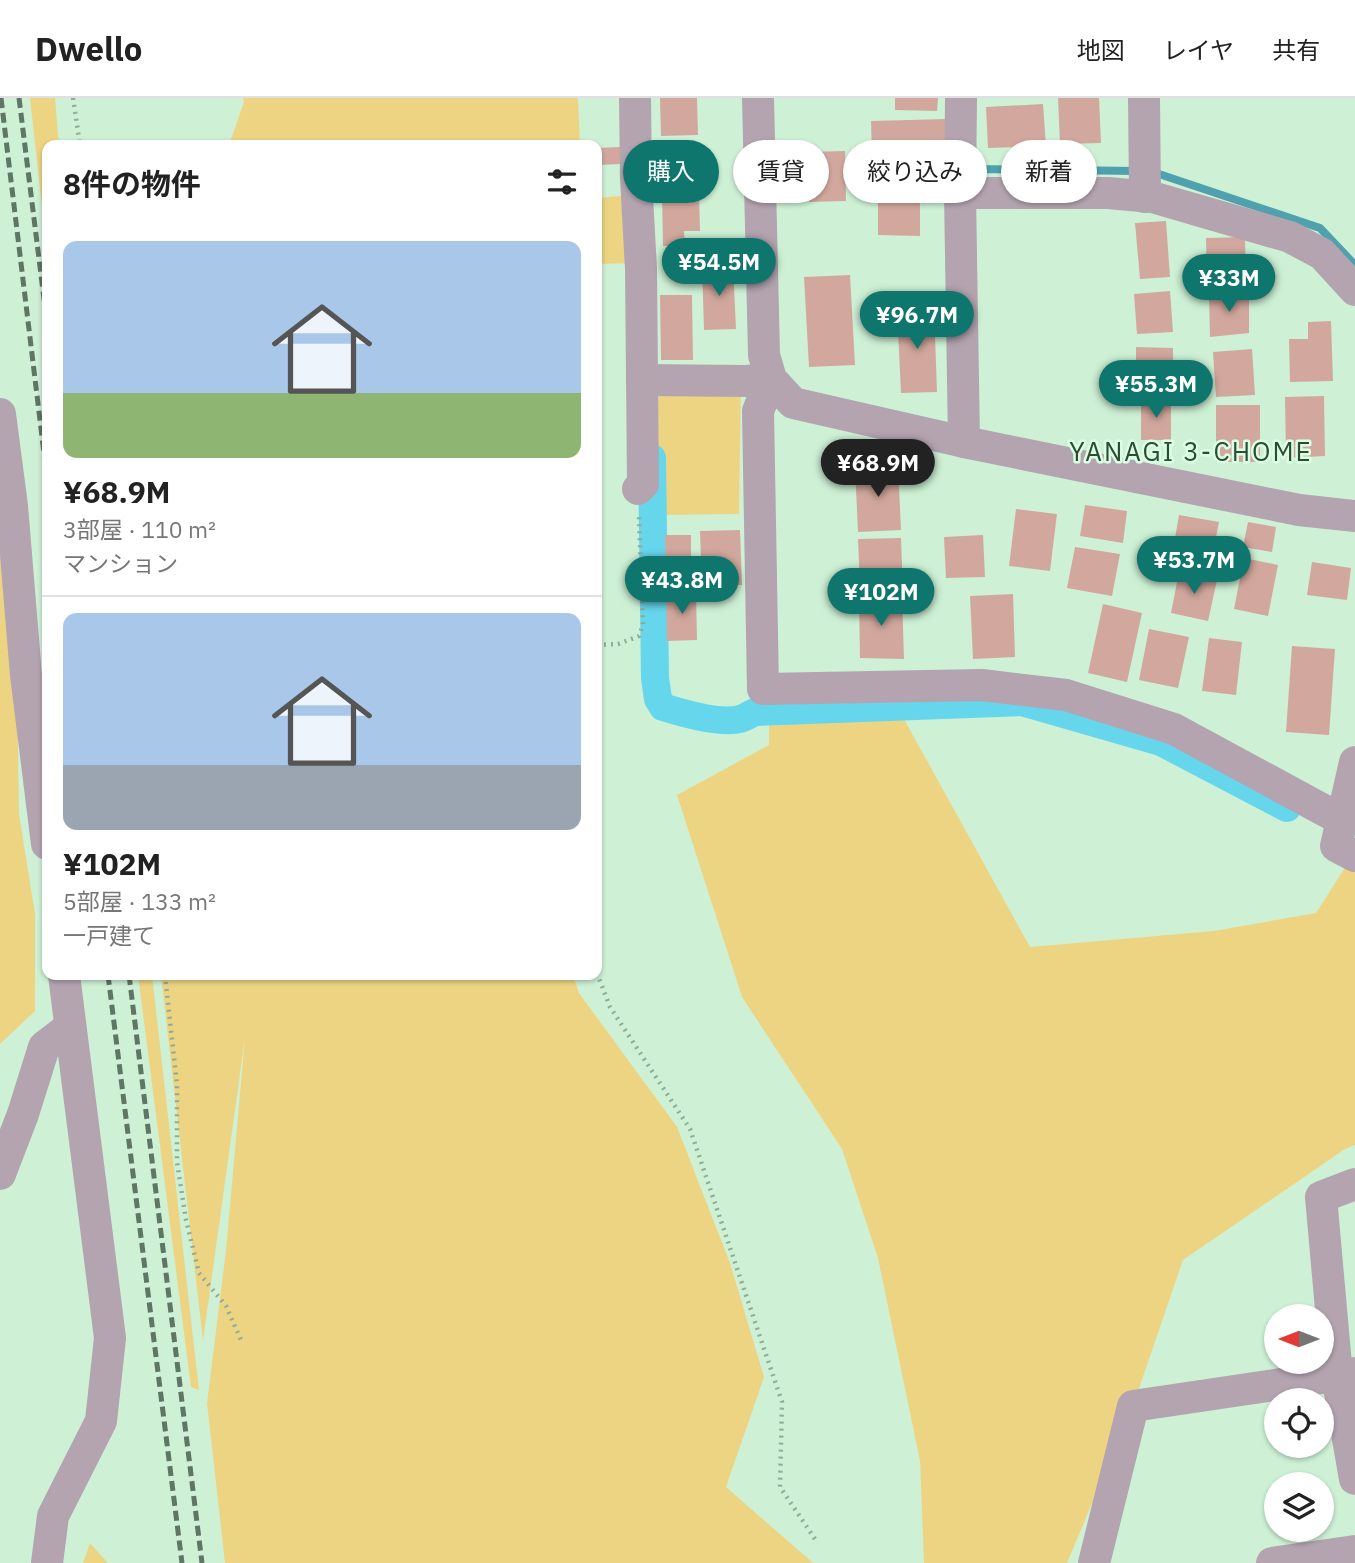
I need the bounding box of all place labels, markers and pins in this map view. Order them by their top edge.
pin: ¥54.5M [662,238,776,298]
pin: ¥33M [1188,254,1270,314]
pin: ¥96.7M [860,292,974,351]
pin: ¥55.3M [1099,360,1213,420]
pin: ¥68.9M [821,440,935,499]
pin: ¥53.7M [1137,536,1251,596]
pin: ¥43.8M [625,556,739,616]
pin: ¥102M [832,568,930,628]

